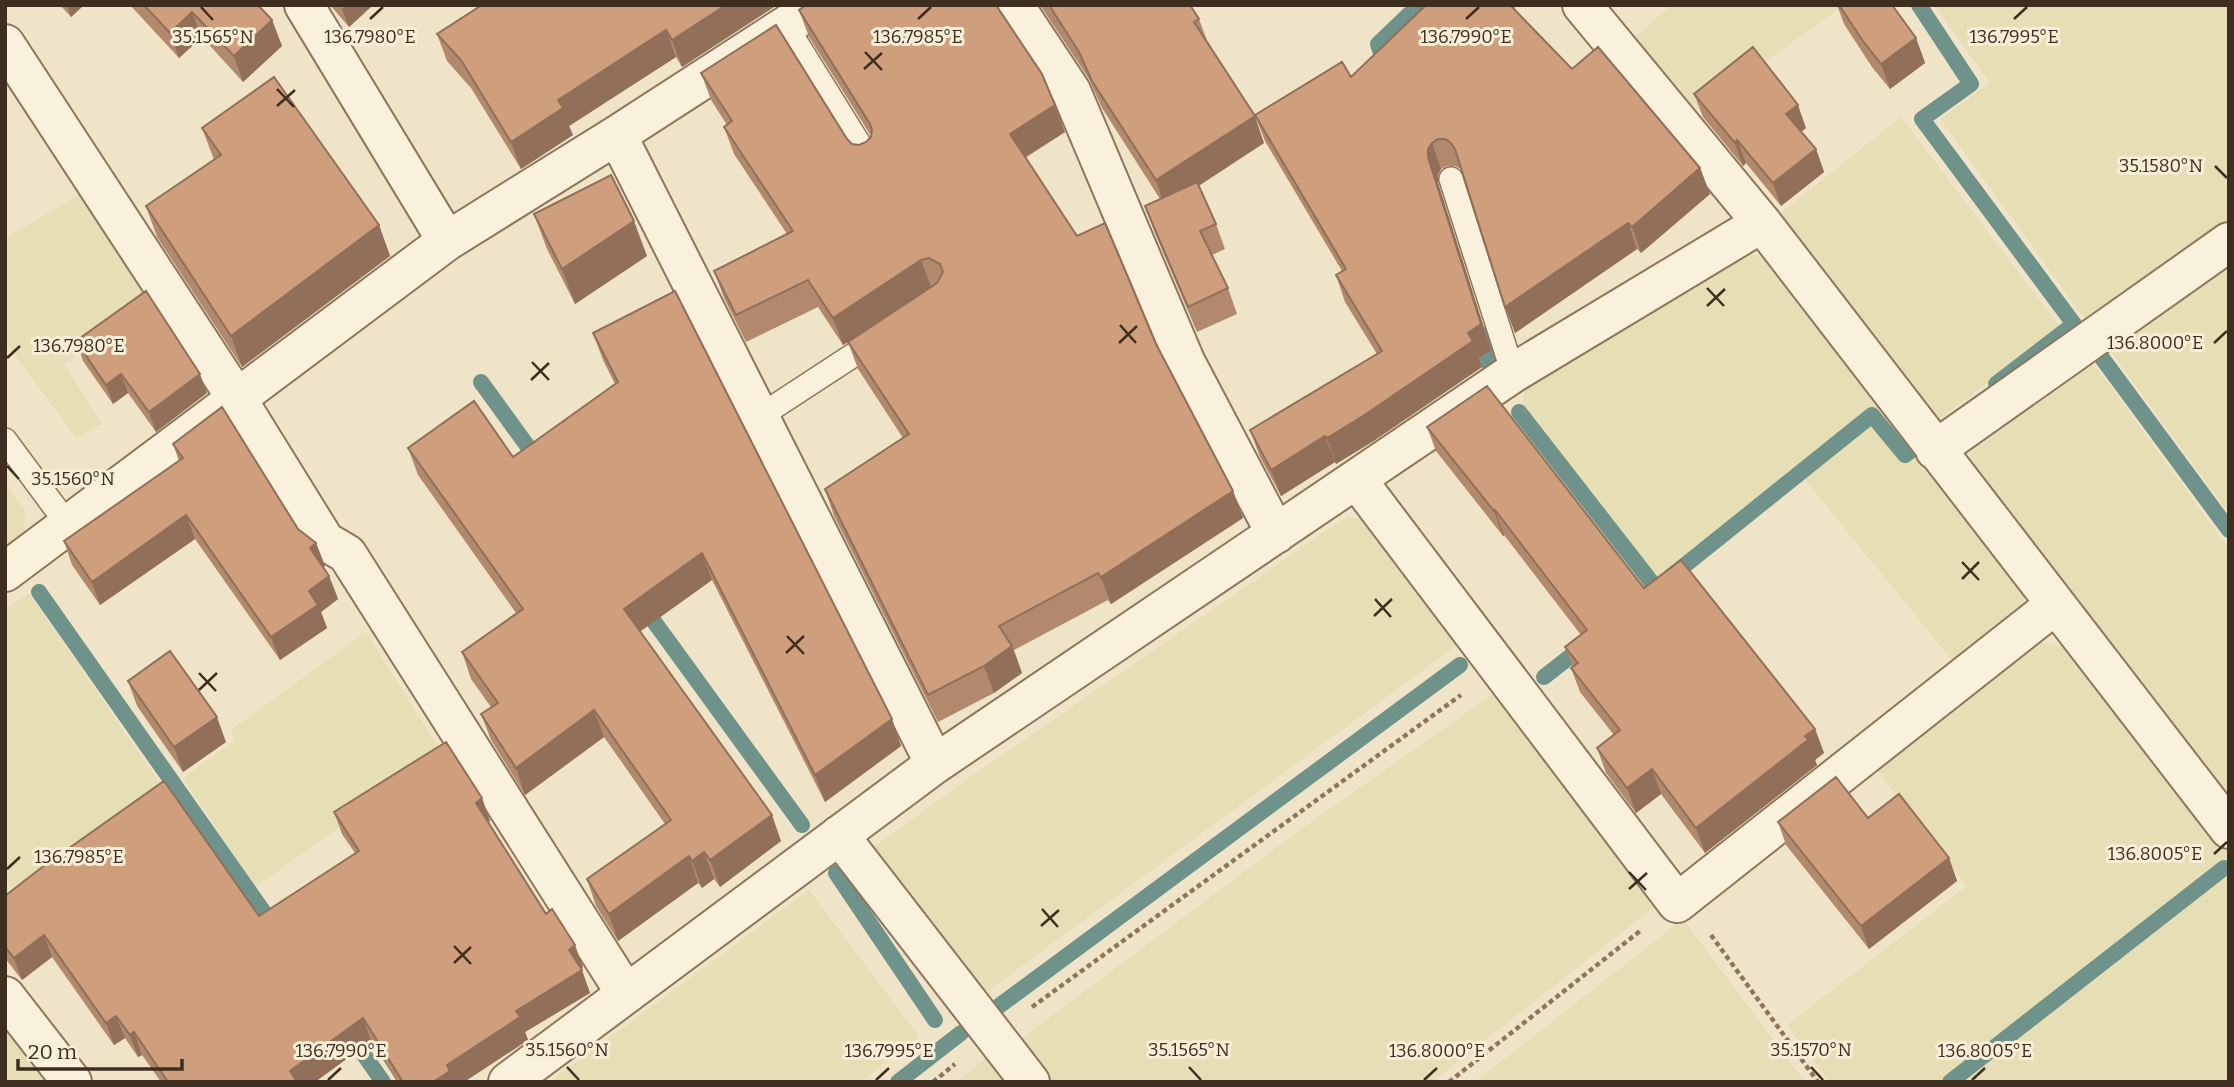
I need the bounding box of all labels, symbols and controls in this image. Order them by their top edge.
text: 35.1565°N [172,26,254,48]
text: 136.7980°E [324,26,416,48]
text: 136.7985°E [873,26,963,48]
text: 136.7990°E [1420,26,1512,48]
text: 136.7995°E [1969,26,2059,48]
text: 35.1580°N [2119,155,2203,177]
text: 136.8000°E [2107,332,2203,354]
text: 136.7980°E [33,335,125,357]
text: 35.1560°N [31,468,115,490]
text: 136.8005°E [2108,843,2202,865]
text: 136.7985°E [34,846,124,868]
scale bar [18,1028,182,1072]
text: 20 m [28,1039,77,1065]
text: 35.1560°N [525,1039,609,1061]
text: 35.1565°N [1148,1039,1230,1061]
text: 35.1570°N [1770,1039,1852,1061]
text: 136.7990°E [295,1040,387,1062]
text: 136.7995°E [844,1040,934,1062]
text: 136.8000°E [1389,1040,1485,1062]
text: 136.8005°E [1938,1040,2032,1062]

